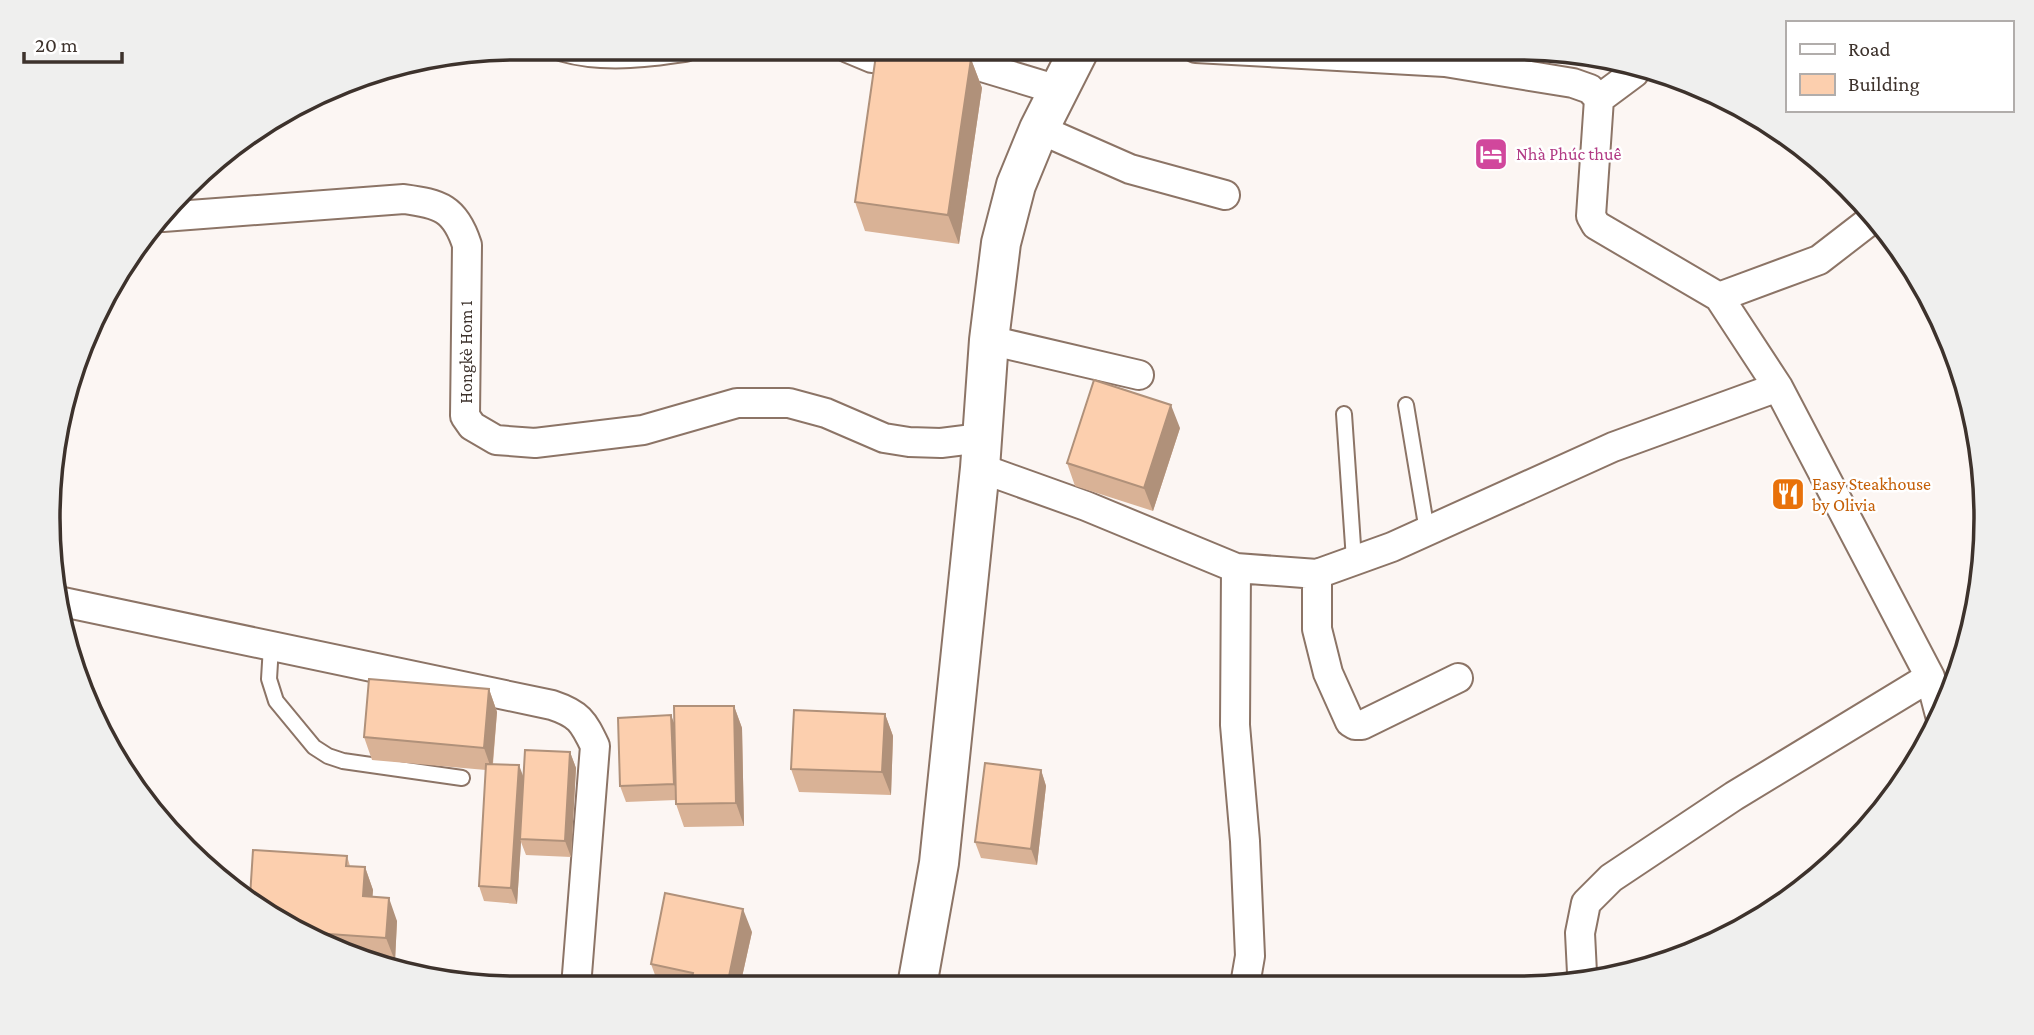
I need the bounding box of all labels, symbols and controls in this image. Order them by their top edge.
scale bar [24,21,122,65]
legend [1786,21,2013,112]
text: 20 m [35,33,78,57]
text: Road [1848,37,1891,61]
text: Building [1848,72,1920,96]
hotel icon: Nhà Phúc thuê [1472,135,1510,173]
place label: Nhà Phúc thuê [1516,144,1621,164]
street label: Hongkè Hom 1 [456,300,476,404]
place label: Easy Steakhouse by Olivia [1812,474,1931,515]
restaurant icon: Easy Steakhouse by Olivia [1769,475,1807,513]

